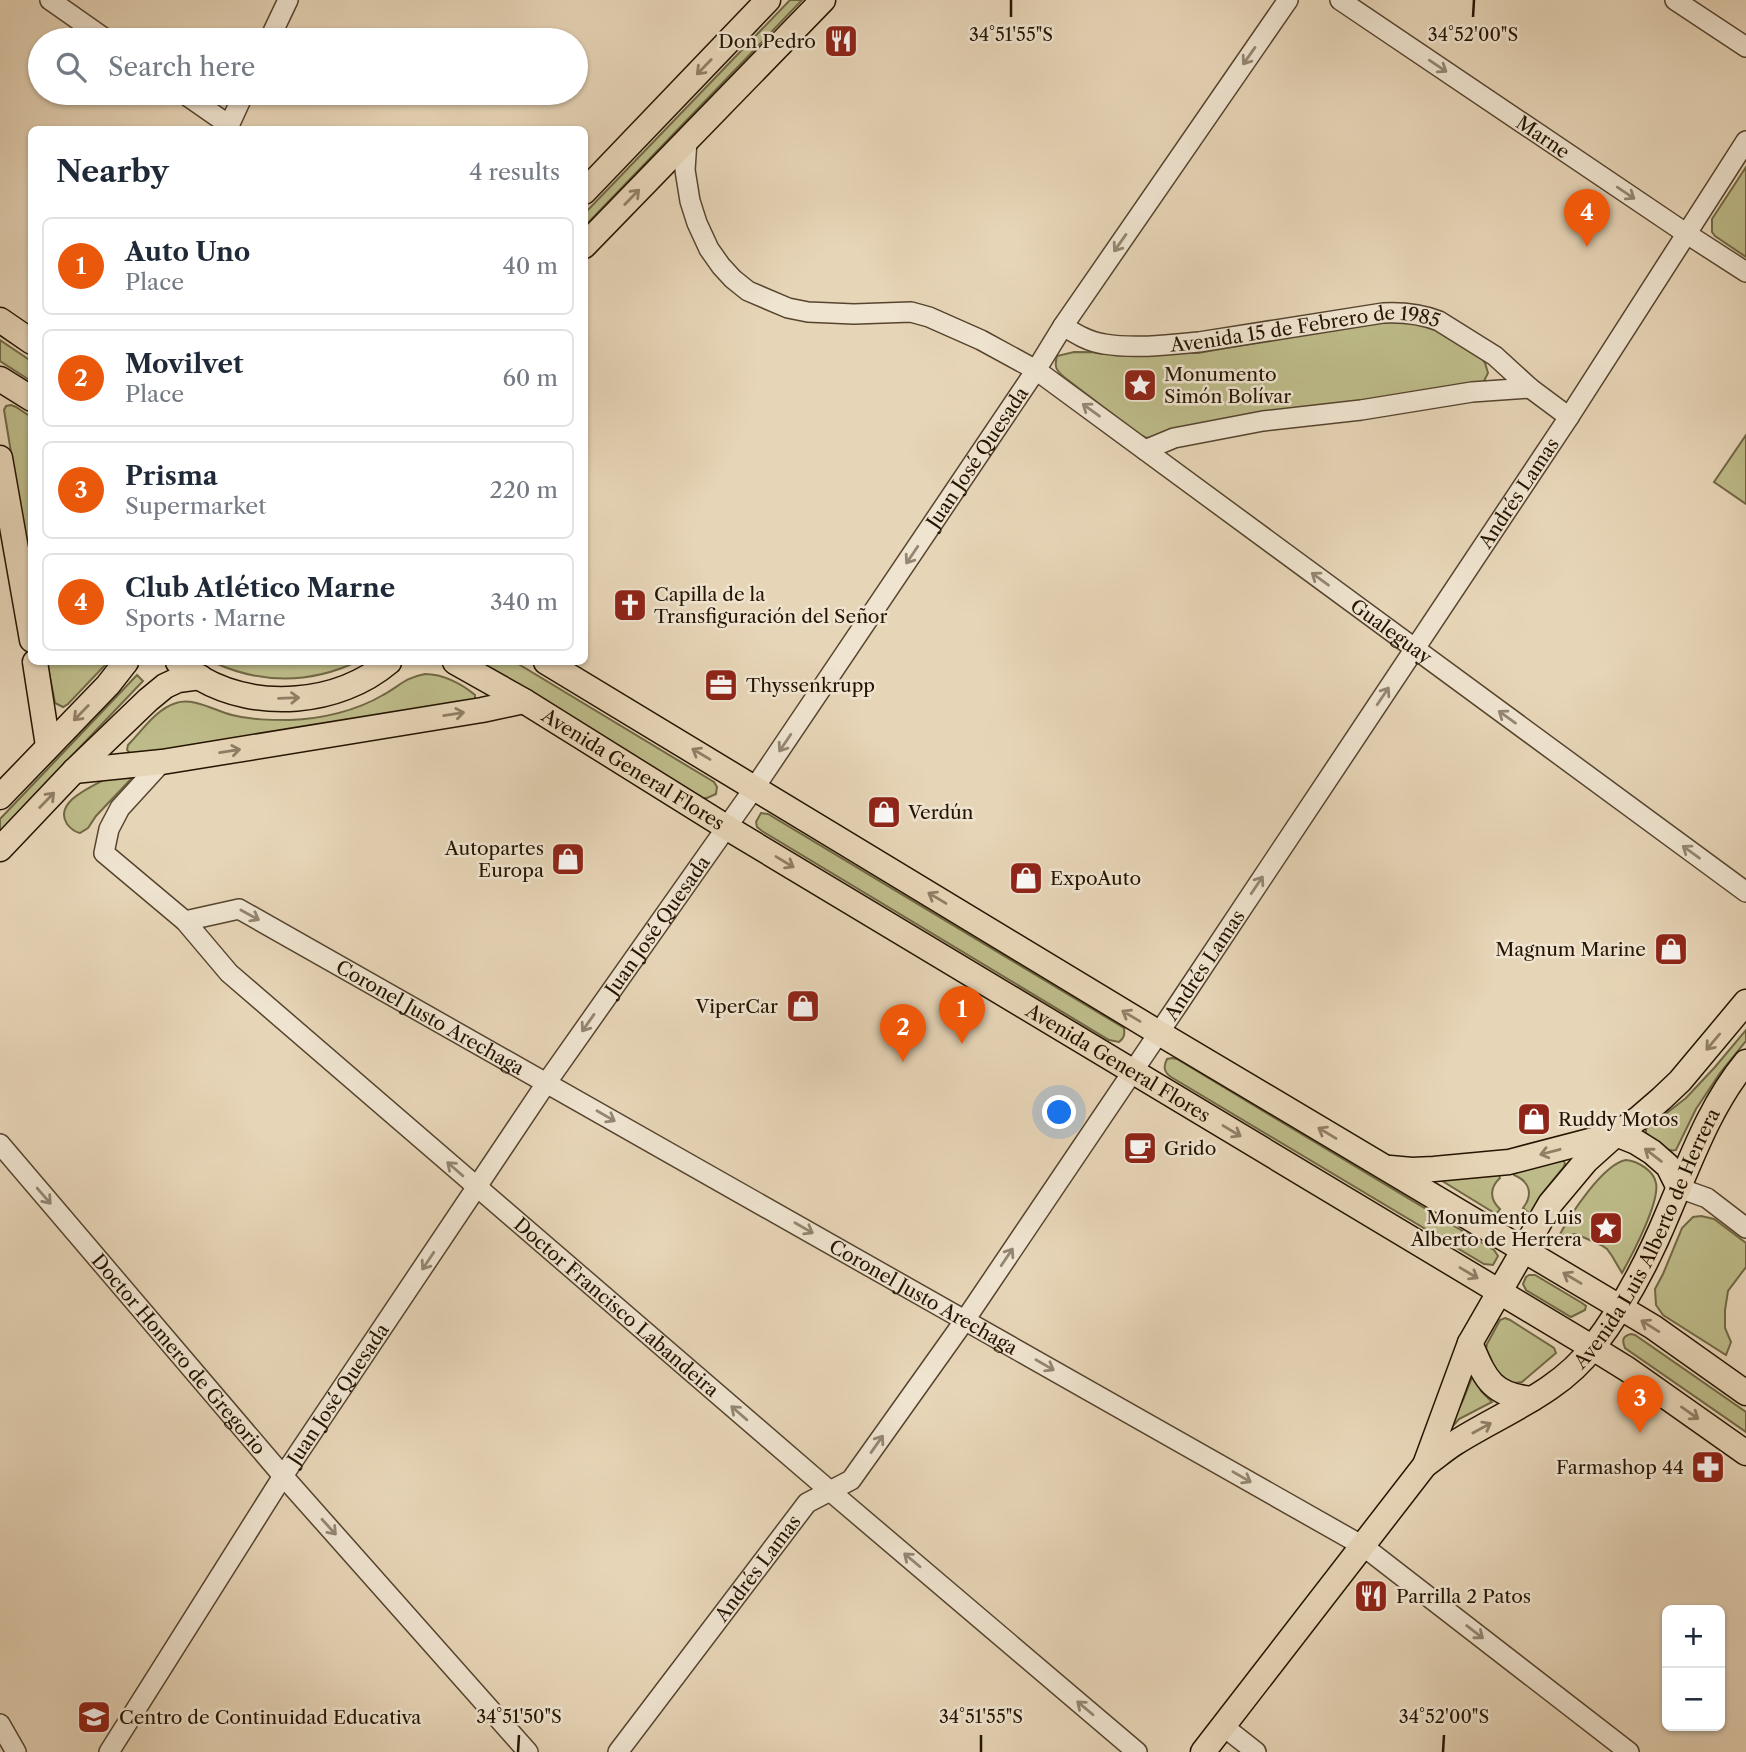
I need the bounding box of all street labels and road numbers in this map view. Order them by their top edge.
street label: Marne [1512,111,1574,164]
street label: Avenida 15 de Febrero de 1985 [1168,302,1443,357]
street label: Juan José Quesada [920,383,1033,535]
street label: Andrés Lamas [1473,434,1564,554]
street label: Gualeguay [1346,594,1436,669]
street label: Avenida General Flores [537,703,729,835]
street label: Juan José Quesada [599,852,715,1003]
street label: Andrés Lamas [1159,906,1250,1026]
street label: Coronel Justo Arechaga [332,955,528,1080]
street label: Avenida General Flores [1021,998,1214,1127]
street label: Avenida Luis Alberto de Herrera [1569,1104,1725,1374]
street label: Doctor Francisco Labandeira [509,1213,723,1402]
street label: Coronel Justo Arechaga [825,1235,1021,1360]
street label: Doctor Homero de Gregorio [87,1249,271,1459]
street label: Juan José Quesada [281,1319,394,1472]
street label: Andrés Lamas [710,1510,806,1627]

